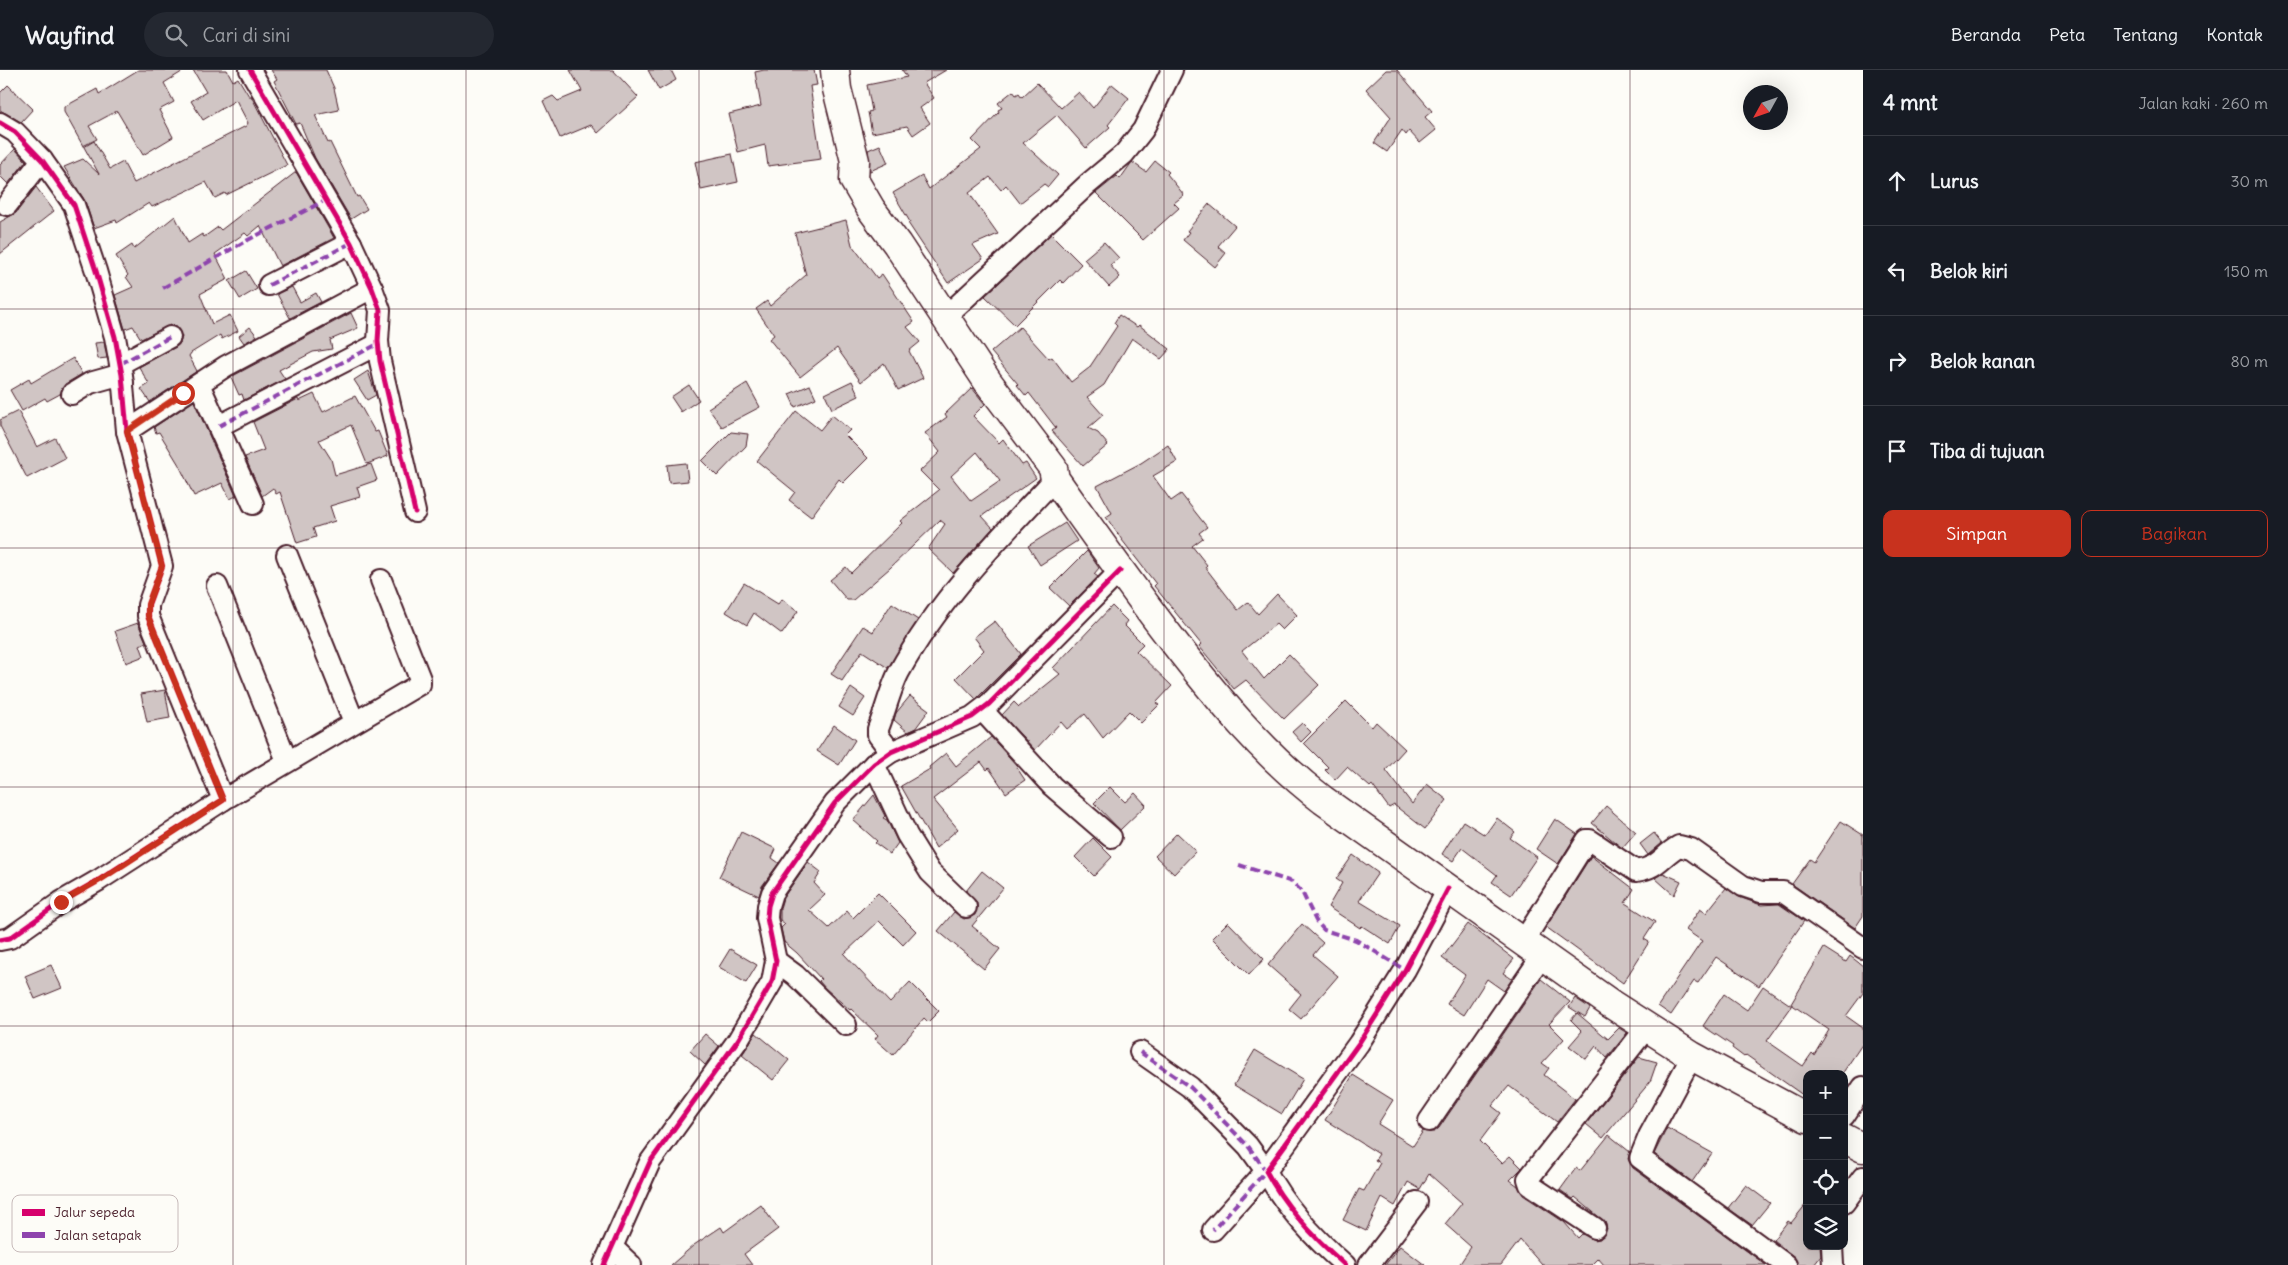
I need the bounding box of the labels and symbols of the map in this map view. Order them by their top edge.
north arrow [1743,85,1788,130]
route start [172,382,195,405]
route end [50,891,73,914]
legend [12,1195,178,1252]
text: Jalur sepeda [54,1203,135,1221]
text: Jalan setapak [54,1226,141,1244]

